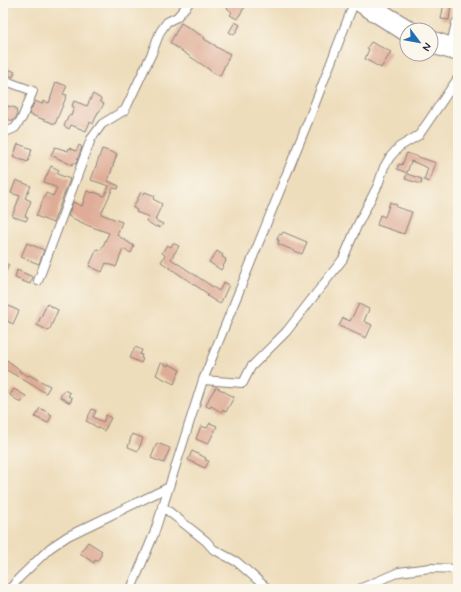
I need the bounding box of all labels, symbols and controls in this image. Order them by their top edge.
north arrow [399,22,439,62]
text: N [419,40,435,54]

